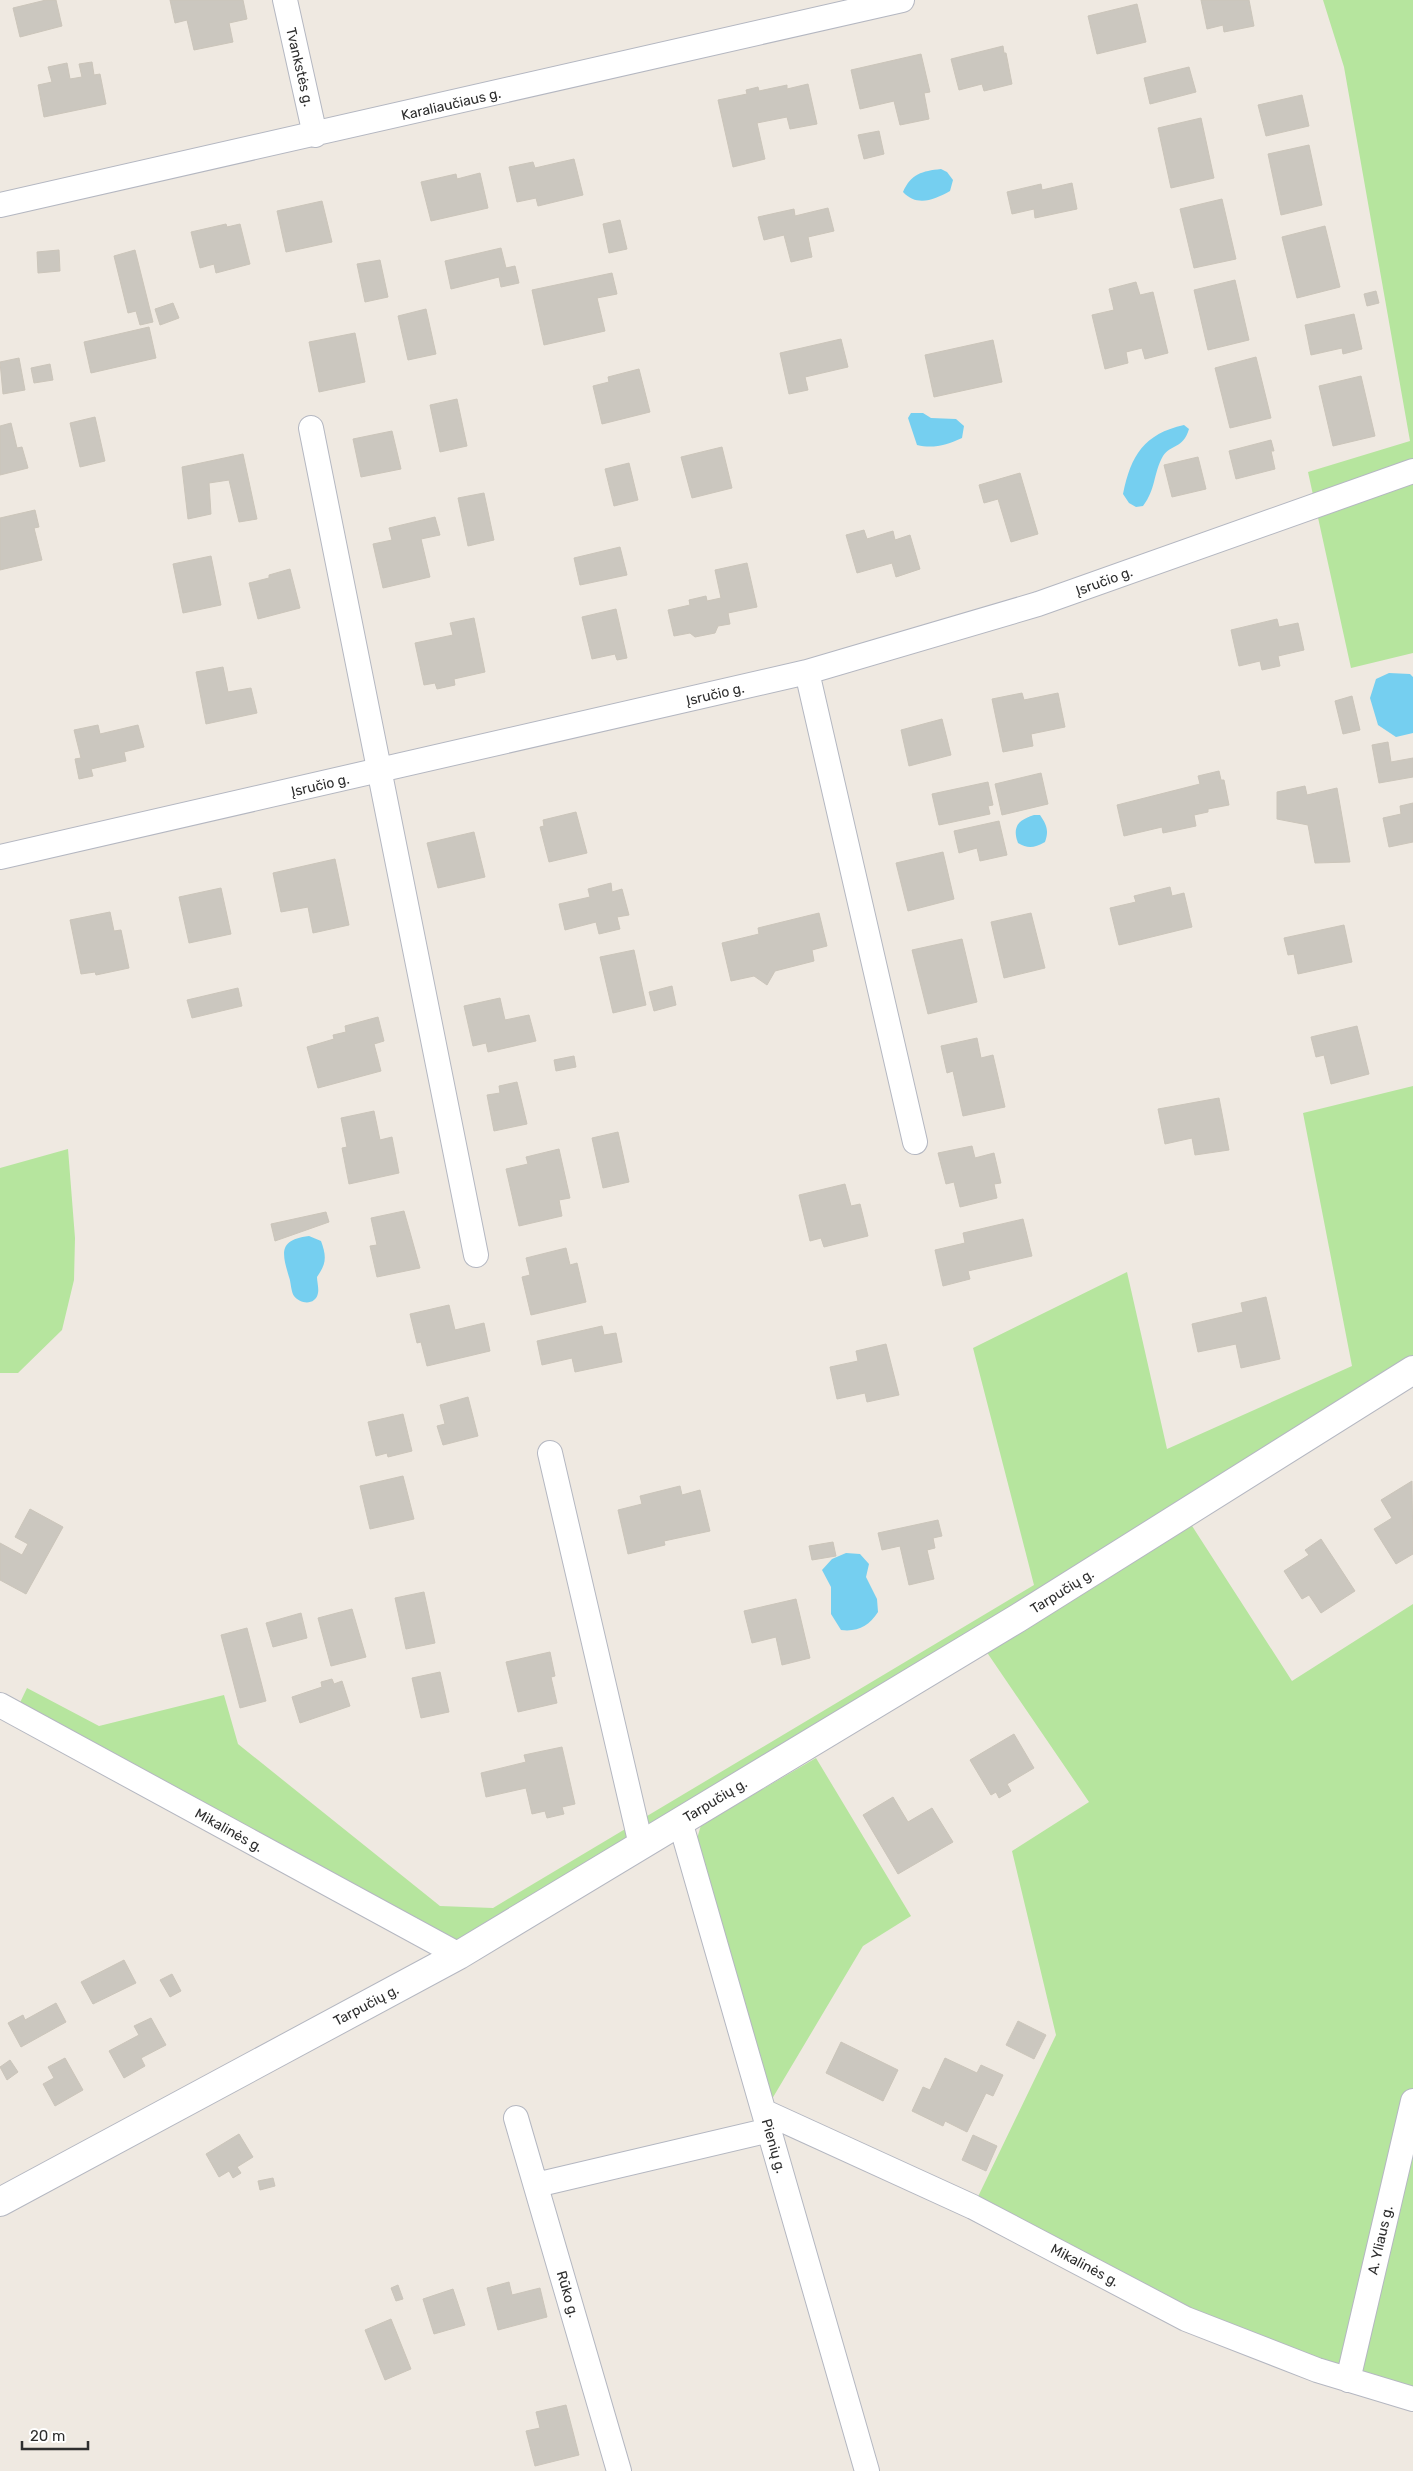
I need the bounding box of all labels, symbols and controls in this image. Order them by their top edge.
street label: Tvankstės g. [282,26,317,108]
street label: Karaliaučiaus g. [400,85,503,124]
street label: Įsručio g. [1073,563,1135,600]
street label: Įsručio g. [684,680,746,709]
street label: Įsručio g. [289,771,351,800]
street label: Tarpučių g. [1027,1565,1097,1618]
street label: Tarpučių g. [680,1775,750,1826]
street label: Mikalinės g. [192,1805,266,1856]
street label: Tarpučių g. [331,1981,402,2030]
street label: Pienių g. [758,2117,789,2175]
street label: A. Yliaus g. [1364,2204,1397,2276]
street label: Mikalinės g. [1048,2240,1122,2291]
street label: Rūko g. [553,2269,582,2319]
scale bar [22,2418,89,2450]
text: 20 m [30,2427,65,2445]

